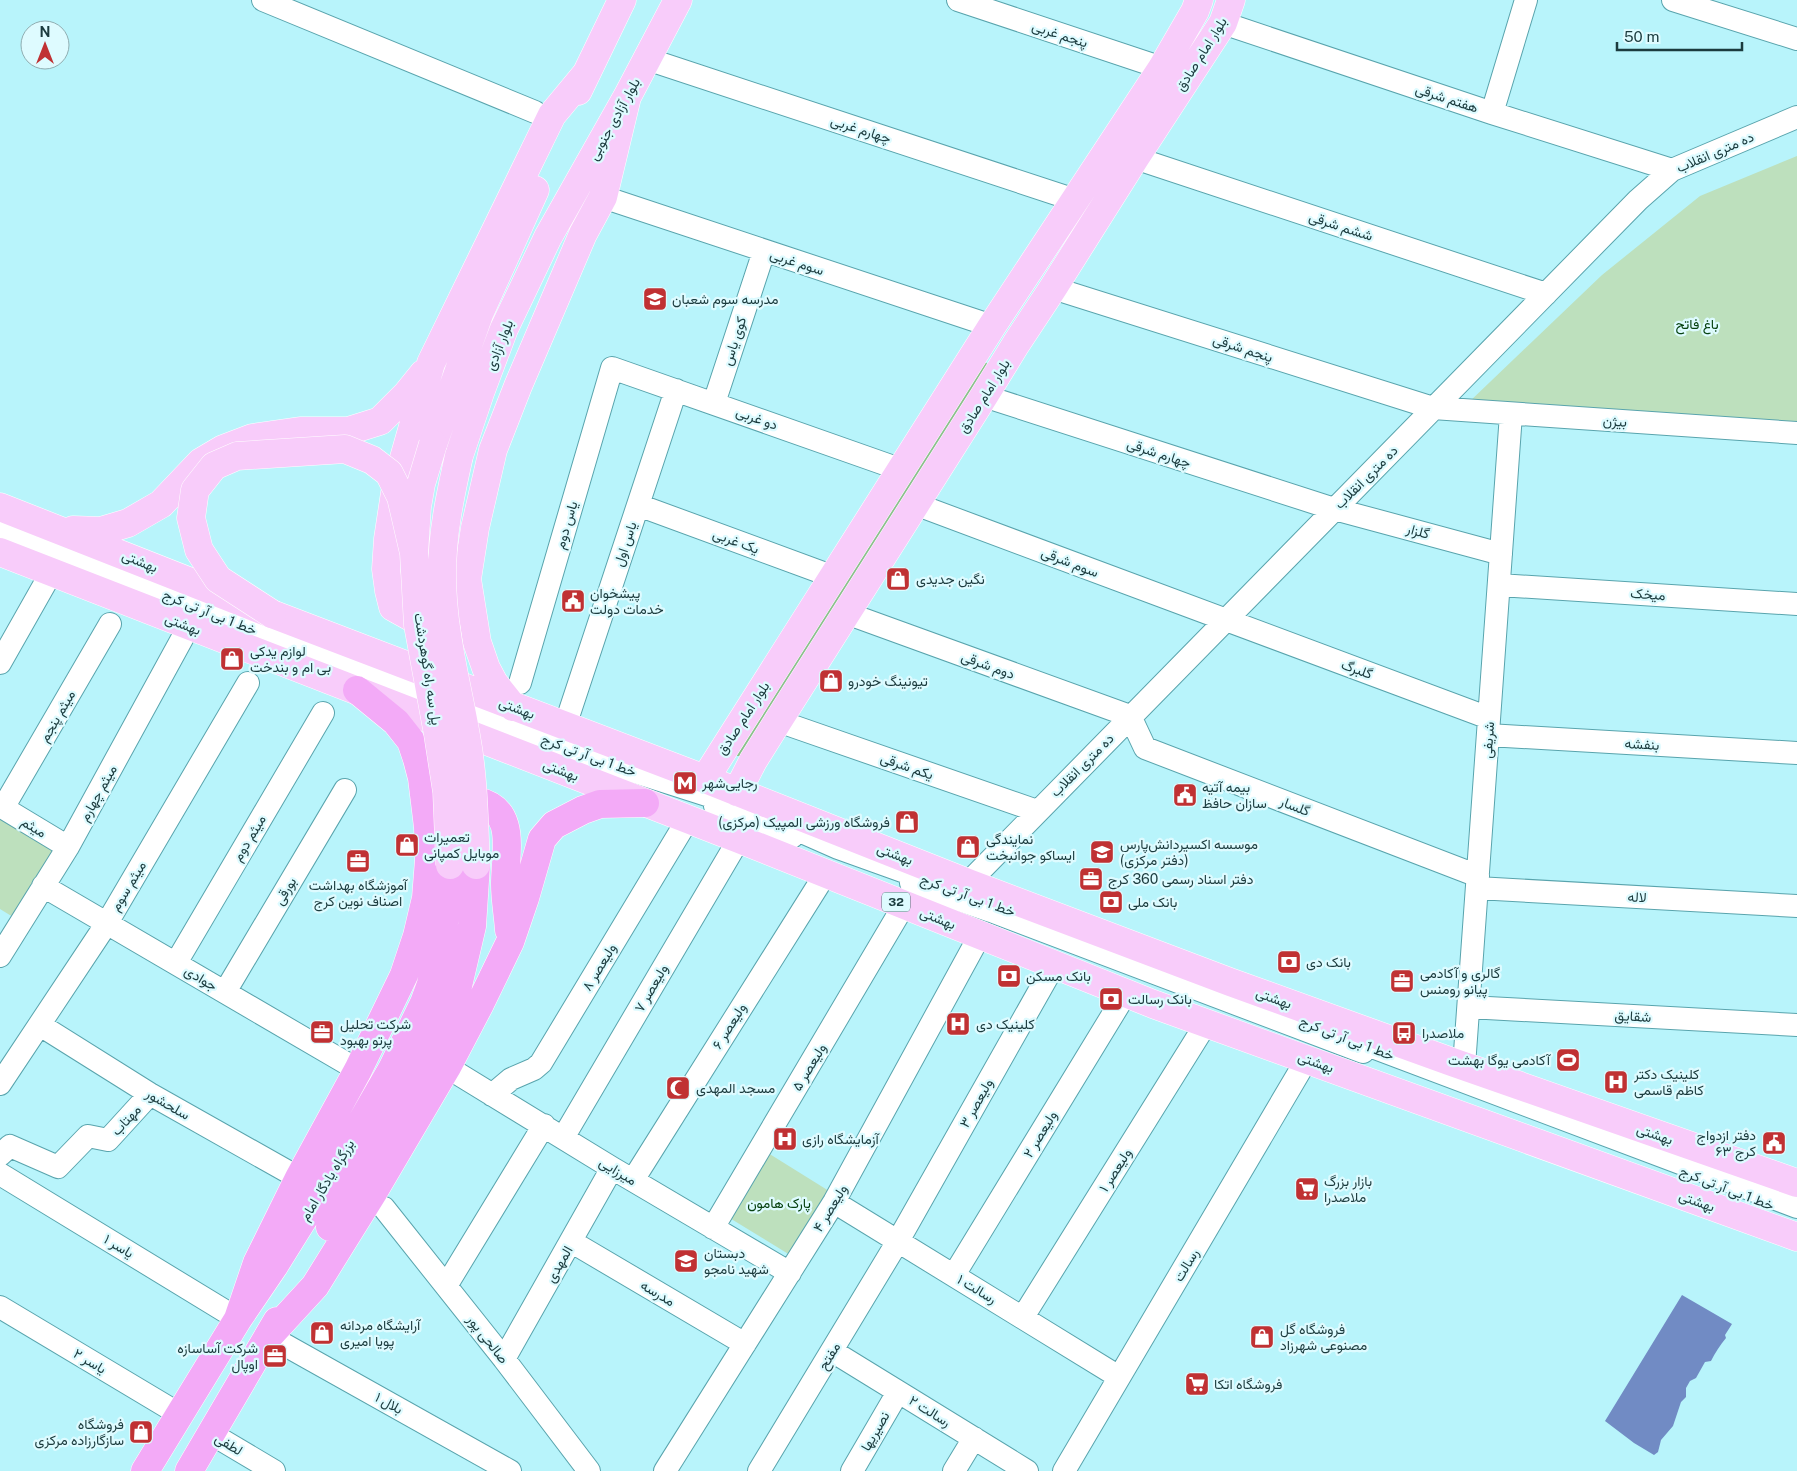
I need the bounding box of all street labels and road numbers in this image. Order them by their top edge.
street label: بلوار امام صادق [1172,14,1231,94]
street label: پنجم غربی [1029,17,1090,52]
street label: بلوار آزادی جنوبی [585,75,644,163]
street label: هفتم شرقی [1413,80,1481,117]
street label: چهارم غربی [828,112,893,148]
street label: ده متری انقلاب [1674,128,1757,176]
street label: ششم شرقی [1307,208,1375,245]
street label: سوم غربی [768,246,826,279]
street label: کوی یاس [719,315,750,368]
street label: بلوار آزادی [482,317,517,373]
street label: پنجم شرقی [1210,331,1275,367]
street label: بلوار امام صادق [955,356,1014,436]
street label: دو غربی [734,403,780,434]
street label: بیژن [1602,412,1628,431]
street label: چهارم شرقی [1124,435,1193,473]
street label: ده متری انقلاب [1331,442,1402,513]
street label: یاس دوم [552,499,581,551]
street label: یاس اول [610,519,642,569]
street label: گلزار [1404,520,1431,543]
street label: یک غربی [710,525,761,558]
street label: سوم شرقی [1039,544,1101,581]
street label: بهشتى [119,547,160,576]
street label: میخک [1630,585,1666,603]
street label: خط 1 بی آر تی کرج [160,586,259,641]
street label: بهشتی [162,610,203,639]
street label: پل سه راه گوهردشت [409,612,445,727]
street label: دوم شرقی [959,648,1017,683]
street label: گلبرگ [1339,656,1375,683]
street label: بلوار امام صادق [713,678,773,758]
street label: میثم پنجم [36,687,80,746]
street label: بهشتى [496,694,537,723]
street label: شریفی [1479,721,1498,759]
street label: خط 1 بی آر تی کرج [538,730,639,782]
street label: ده متری انقلاب [1047,730,1118,801]
street label: بنفشه [1624,735,1660,754]
street label: یکم شرقی [878,750,935,783]
street label: بهشتی [540,756,581,785]
street label: میثم چهارم [76,762,122,825]
street label: گلسار [1276,793,1312,820]
street label: میثم دوم [229,812,270,865]
street label: میثم [18,813,49,842]
street label: بهشتى [874,840,915,869]
street label: میثم سوم [107,858,150,914]
street label: خط 1 بی آر تی کرج [917,870,1018,922]
street label: بورقی [270,874,300,908]
street label: لاله [1627,889,1647,905]
road number: 32 [882,892,910,912]
street label: بهشتی [917,904,958,933]
street label: ولیعصر ۸ [579,940,620,994]
street label: ولیعصر ۷ [631,961,672,1015]
street label: جوادی [181,962,220,995]
street label: بهشتى [1254,984,1294,1013]
street label: ولیعصر ۶ [709,1000,750,1052]
street label: شقایق [1614,1007,1652,1026]
street label: خط 1 بی آر تی کرج [1297,1013,1396,1066]
street label: ولیعصر ۵ [789,1040,830,1094]
street label: بهشتی [1296,1048,1336,1077]
street label: ولیعصر ۳ [956,1076,997,1131]
street label: سلحشور [142,1085,193,1124]
street label: مهتاب [108,1101,145,1139]
street label: ولیعصر ۲ [1020,1108,1061,1161]
street label: بهشتى [1635,1120,1675,1149]
street label: بزرگراه یادگار امام [296,1136,358,1224]
street label: ولیعصر ۱ [1095,1145,1135,1195]
street label: میرزایی [596,1154,640,1189]
street label: خط 1 بی آر تی کرج [1677,1163,1776,1216]
street label: ولیعصر ۴ [810,1182,851,1235]
street label: بهشتی [1677,1187,1717,1216]
street label: یاسر ۱ [101,1231,137,1262]
street label: المهدی [542,1243,577,1286]
street label: رسالت [1170,1246,1203,1285]
street label: رسالت ۱ [954,1271,1000,1308]
street label: مدرسه [638,1277,678,1310]
street label: صالحی پور [462,1311,512,1368]
street label: مفتح [815,1339,846,1374]
street label: یاسر ۲ [70,1345,109,1378]
street label: بلال ۱ [371,1389,406,1419]
street label: رسالت ۲ [906,1392,954,1431]
street label: نصیریها [857,1408,893,1454]
street label: لطفی [212,1430,246,1459]

